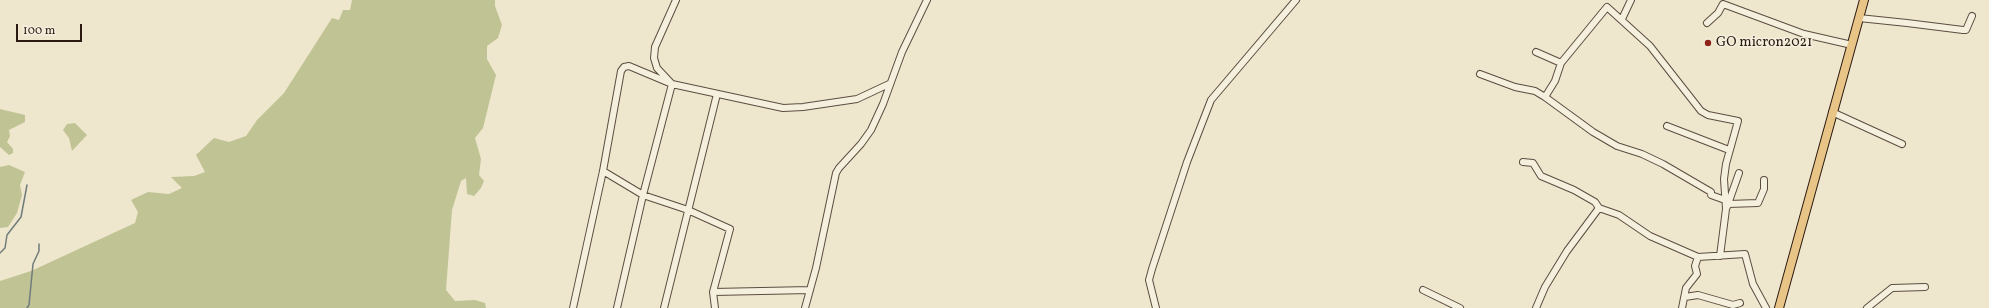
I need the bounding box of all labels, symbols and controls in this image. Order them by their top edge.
scale bar [18,16,84,42]
text: 100 m [23,23,55,39]
place label: GO micron2021 [1716,35,1813,51]
marker: GO micron2021 [1703,38,1713,48]

